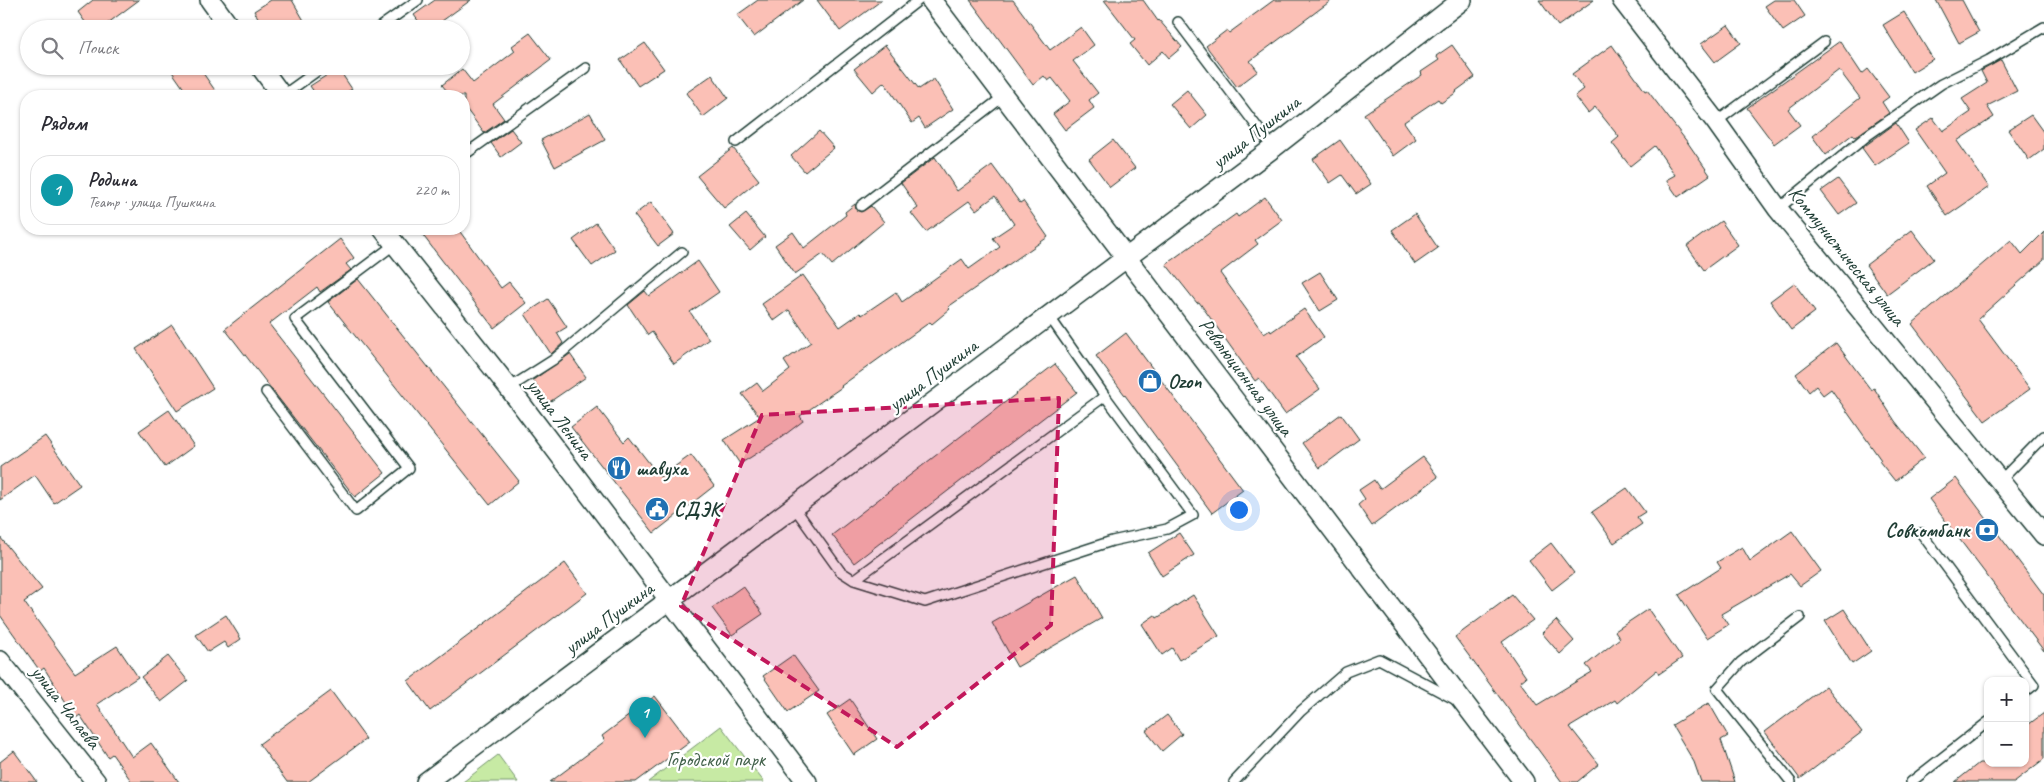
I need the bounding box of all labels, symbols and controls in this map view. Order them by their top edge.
search box [20,20,470,75]
icon: search [38,34,66,62]
text: Поиск [78,36,118,60]
street label: улица Пушкина [1206,89,1307,175]
text: Рядом [40,110,87,136]
text: Родина [88,168,136,192]
text: 1 [53,180,61,200]
text: 220 m [415,180,449,200]
street label: Коммунистическая улица [1783,181,1912,332]
text: Театр · улица Пушкина [88,192,215,212]
street label: Революционная улица [1193,313,1299,442]
street label: улица Пушкина [883,332,984,417]
shop icon: Ozon [1137,368,1163,394]
place label: Ozon [1168,369,1202,394]
street label: улица Ленина [521,373,600,466]
restaurant icon: шавуха [606,455,632,481]
place label: шавуха [636,456,690,482]
public building icon: СДЭК [644,496,670,522]
place label: СДЭК [674,497,724,522]
your location [1226,497,1252,523]
bank icon: Совкомбанк [1974,517,2000,543]
place label: Совкомбанк [1886,518,1972,543]
street label: улица Пушкина [559,575,660,660]
street label: улица Чапаева [25,659,107,755]
map controls [1984,677,2029,767]
button: + [1984,677,2029,722]
pin: 1 [629,697,661,738]
button: − [1984,722,2029,767]
park label: Городской парк [667,747,767,772]

